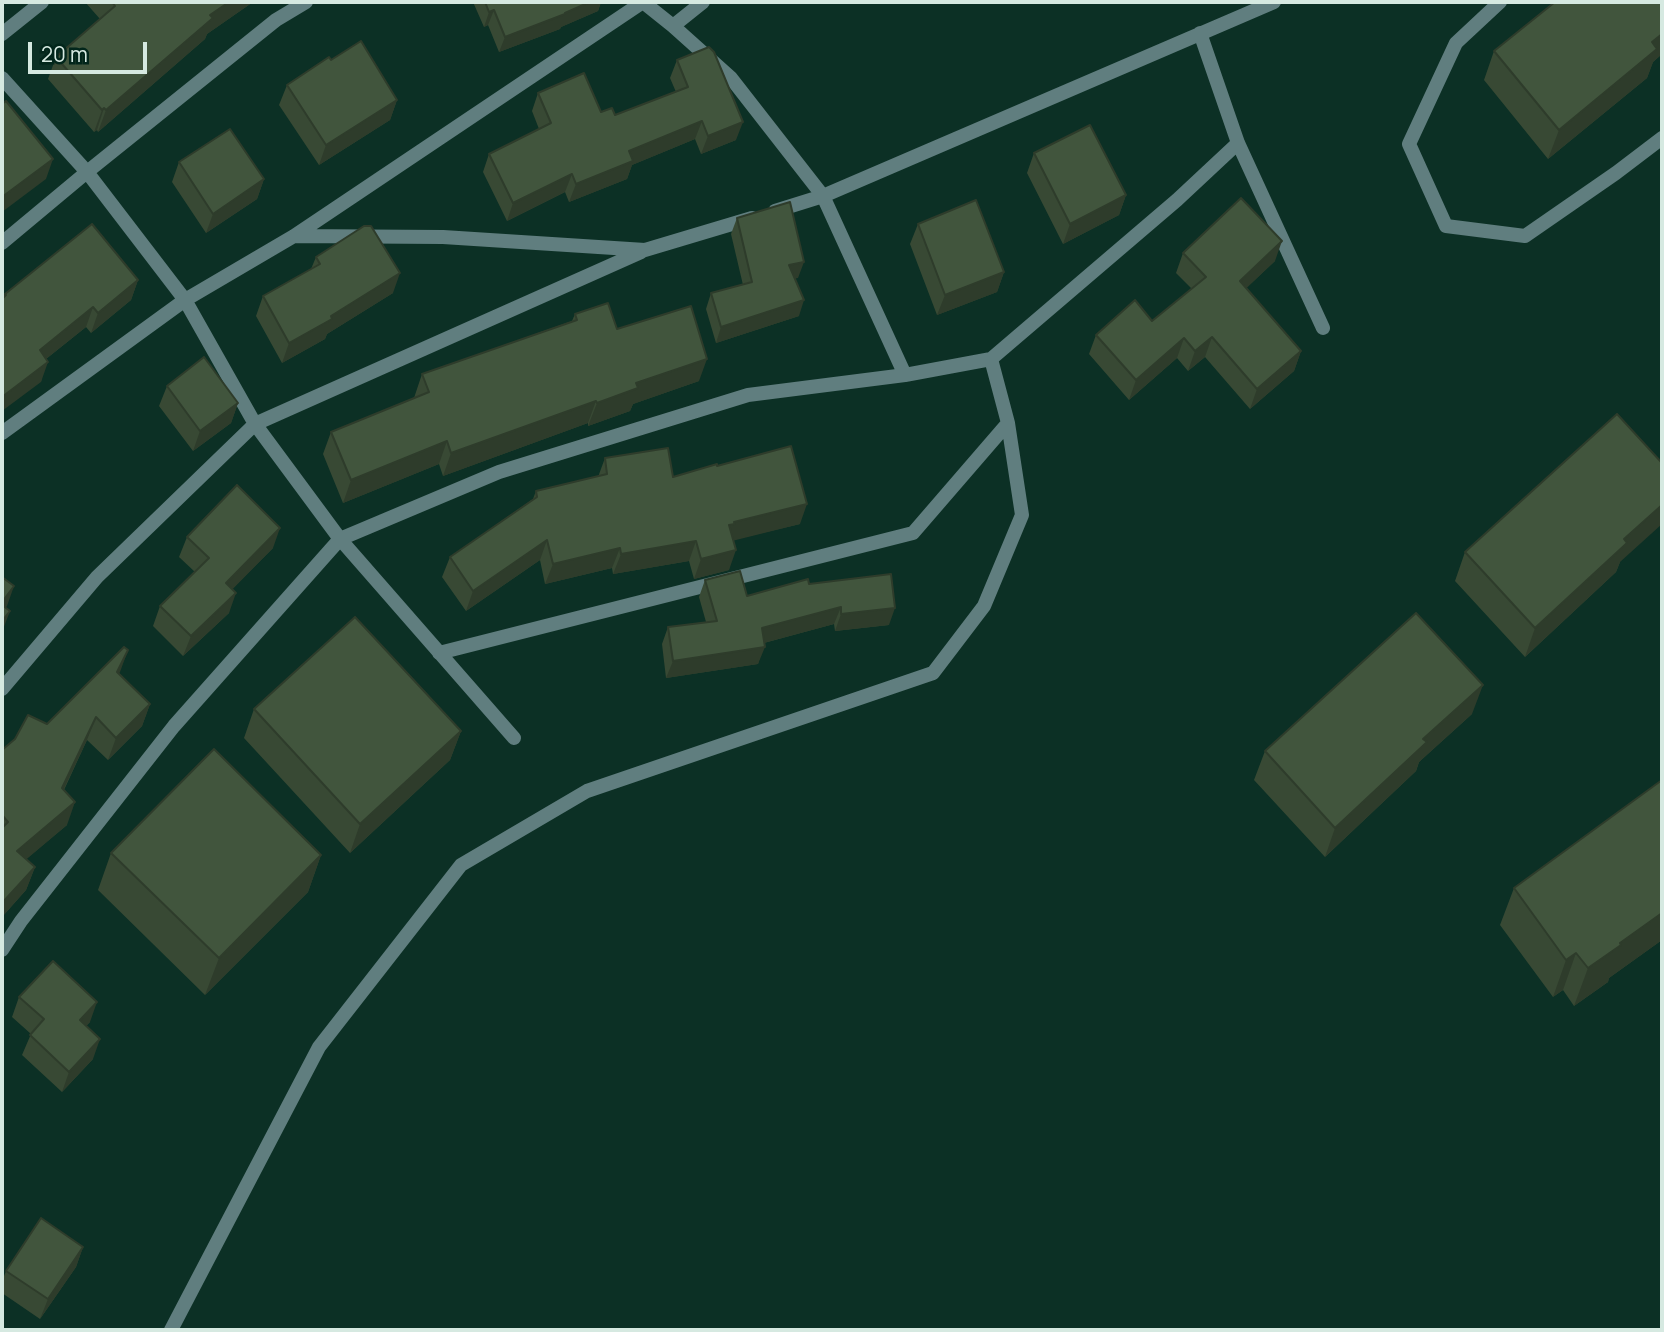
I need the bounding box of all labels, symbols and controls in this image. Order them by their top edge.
scale bar [32,28,150,72]
text: 20 m [41,40,88,68]

